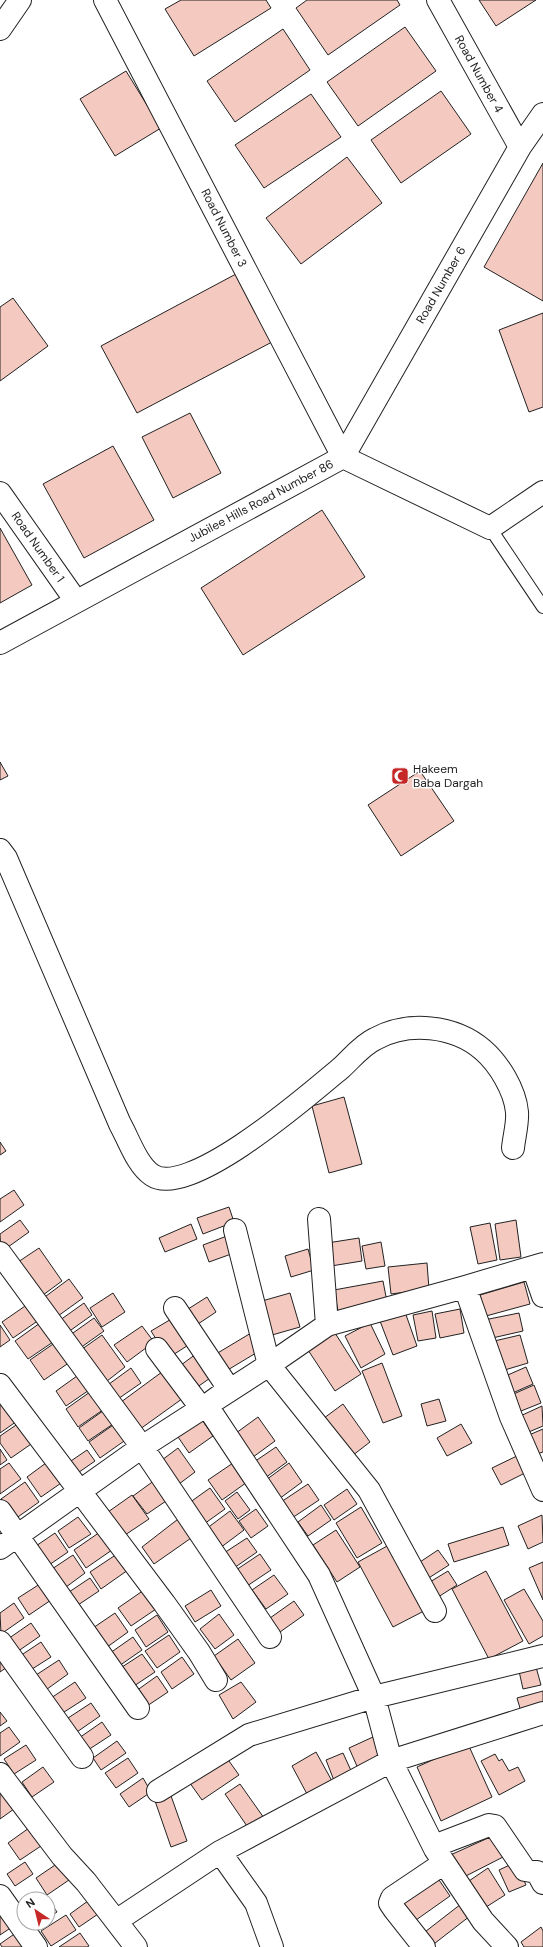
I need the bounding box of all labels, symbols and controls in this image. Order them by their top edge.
street label: Road Number 4 [451,32,507,116]
street label: Road Number 3 [197,186,251,270]
street label: Road Number 6 [412,244,470,326]
street label: Jubilee Hills Road Number 86 [186,456,336,546]
street label: Road Number 1 [8,509,68,585]
place label: Hakeem Baba Dargah [413,761,483,791]
mosque icon: Hakeem Baba Dargah [390,766,410,786]
north arrow [16,1891,56,1931]
text: N [23,1895,38,1911]

